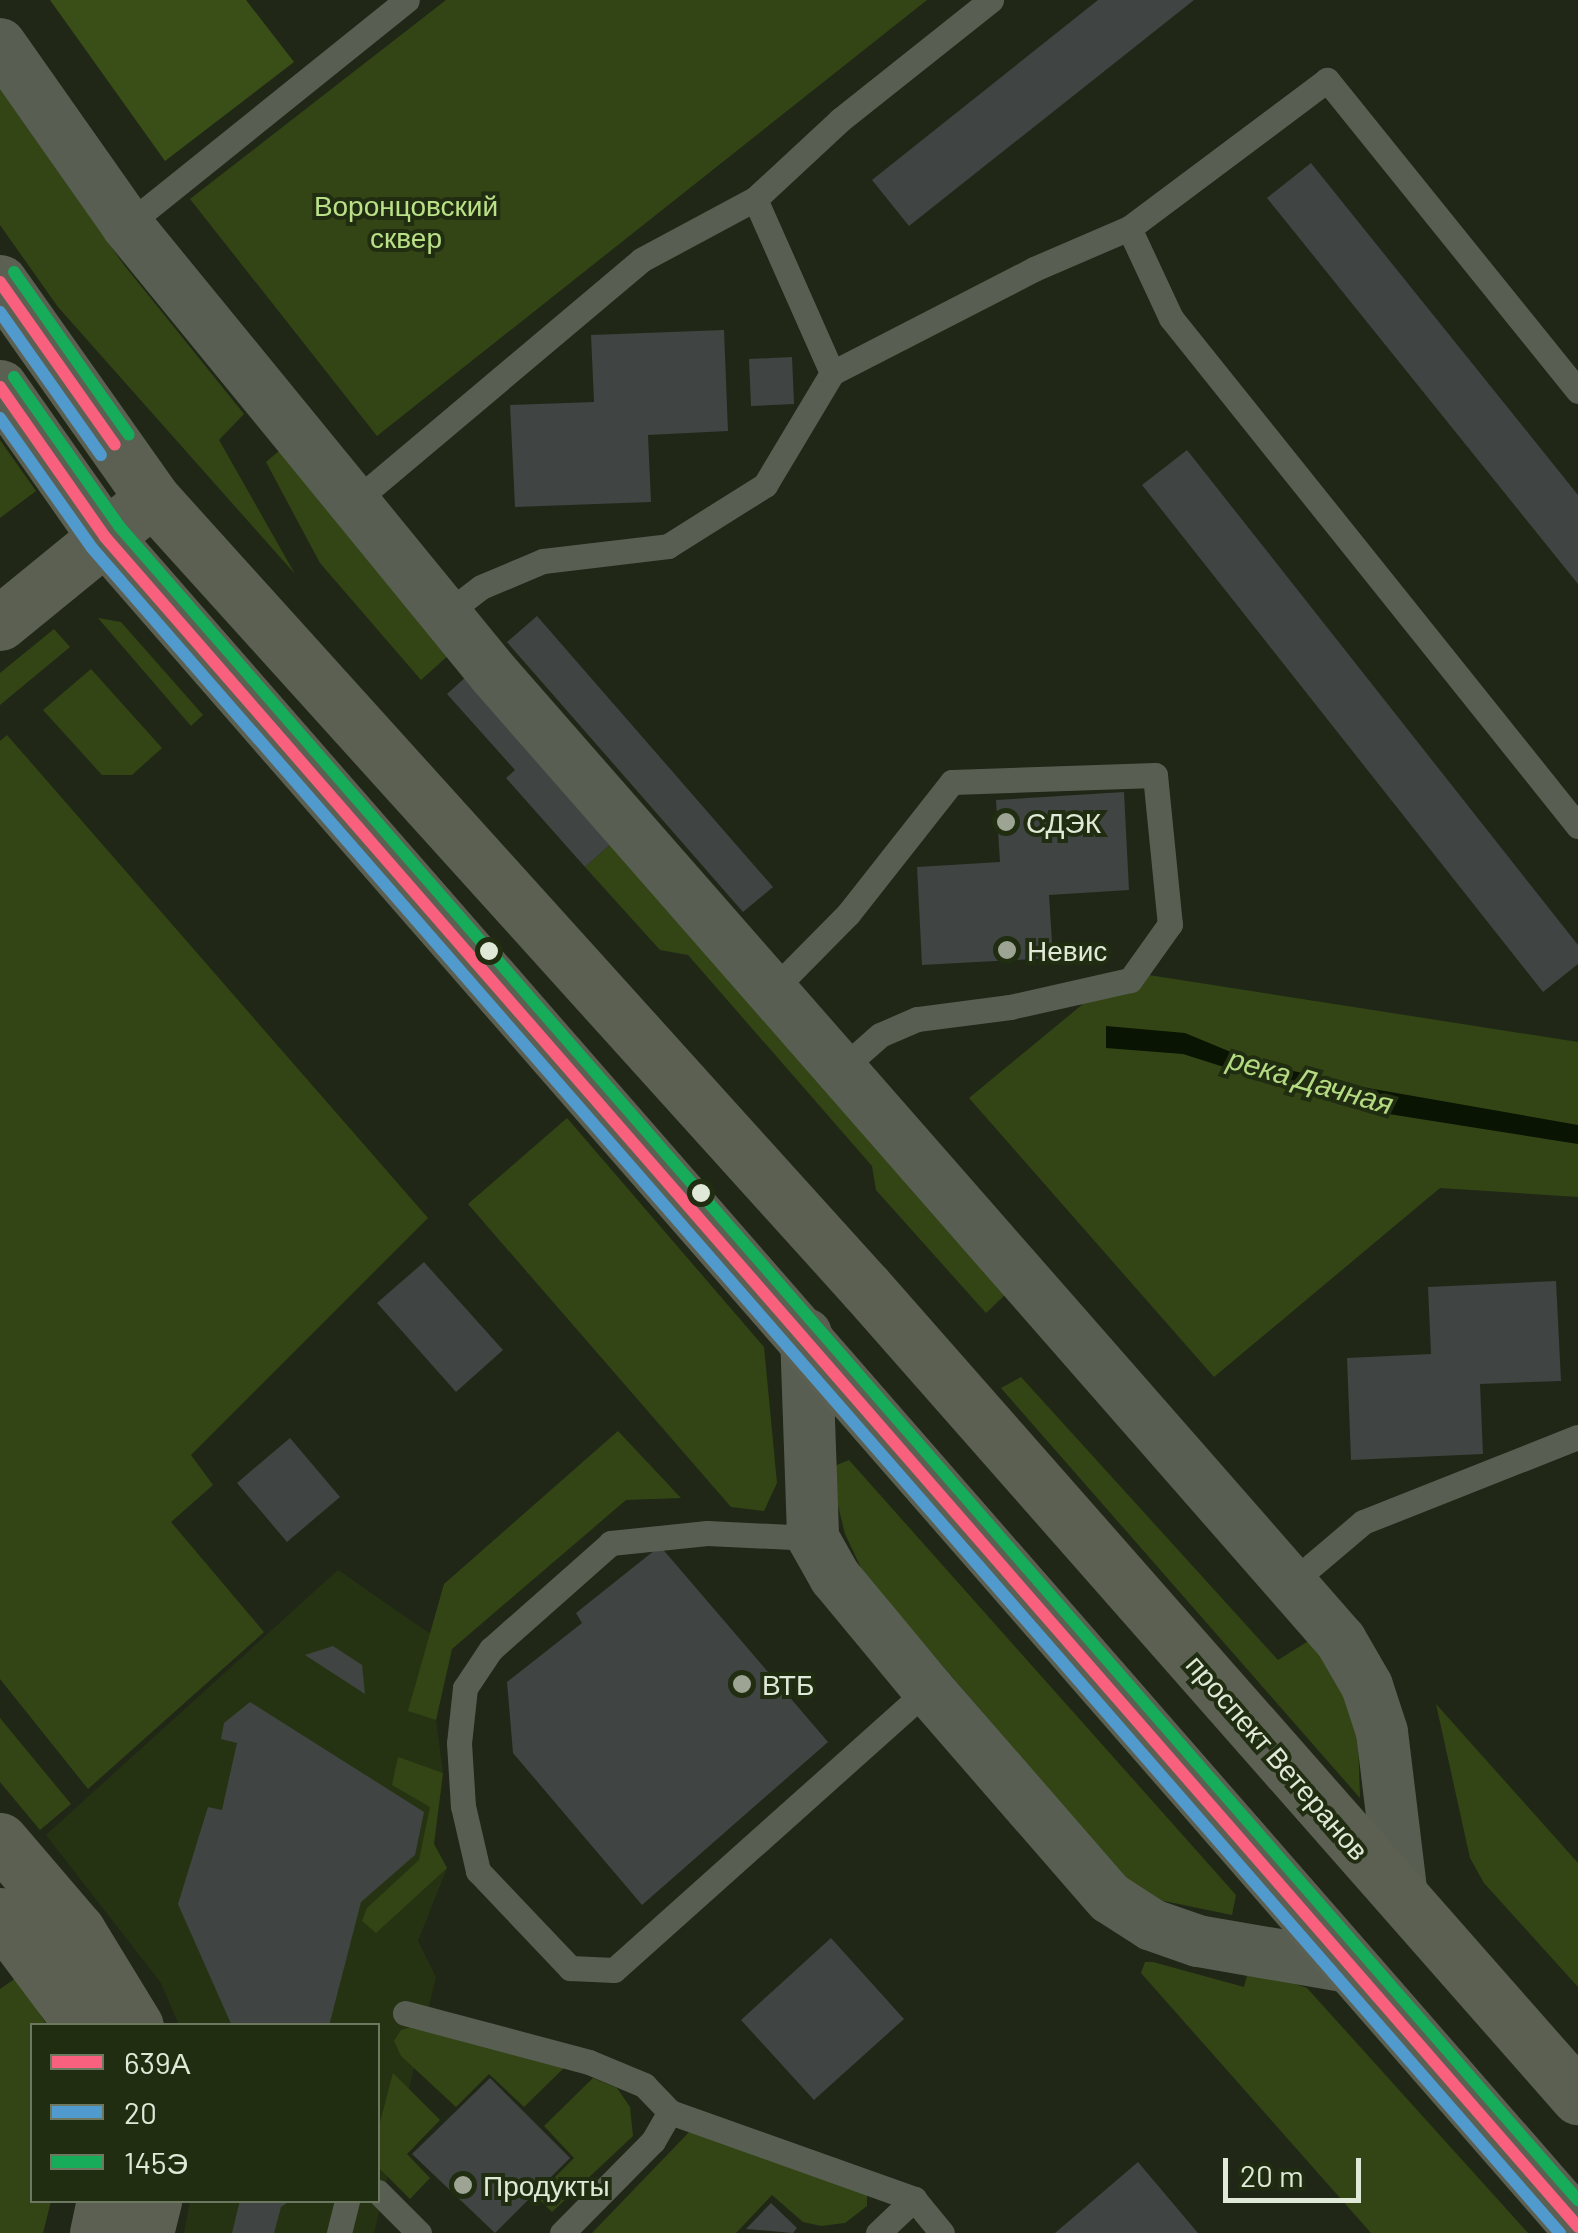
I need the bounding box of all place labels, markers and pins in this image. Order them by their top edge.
place label: СДЭК [1026,805,1101,839]
marker: СДЭК [995,811,1017,833]
place label: Невис [1027,933,1107,967]
marker: Невис [996,939,1018,961]
unlabelled marker [479,941,499,961]
unlabelled marker [691,1183,711,1203]
place label: ВТБ [762,1667,814,1701]
marker: ВТБ [731,1673,753,1695]
place label: Продукты [483,2168,610,2202]
marker: Продукты [452,2174,474,2196]

